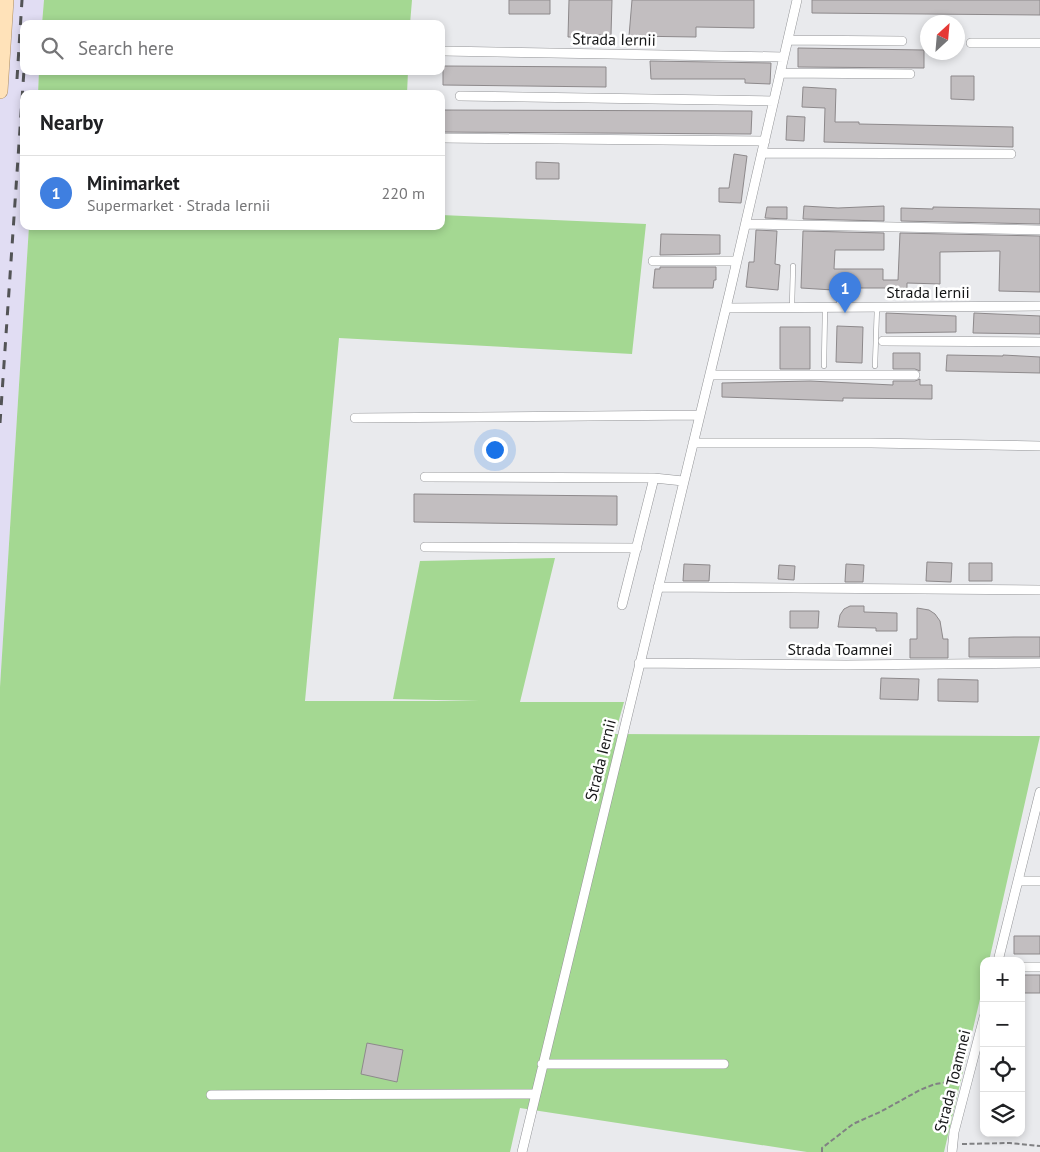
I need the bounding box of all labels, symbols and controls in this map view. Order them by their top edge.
north arrow [920,15,965,60]
search box [20,20,445,75]
street label: Strada Iernii [572,28,656,50]
icon: search [38,34,66,62]
text: Search here [78,36,174,60]
text: Nearby [40,109,103,136]
text: Minimarket [87,171,180,195]
text: 1 [51,183,61,203]
text: 220 m [382,183,425,203]
text: Supermarket · Strada Iernii [87,195,270,215]
pin: 1 [829,272,861,313]
street label: Strada Iernii [886,282,970,302]
your location [482,437,508,463]
street label: Strada Toamnei [787,639,893,659]
street label: Strada Iernii [580,717,620,803]
map controls [980,957,1025,1137]
button: + [980,957,1025,1002]
button: − [980,1002,1025,1047]
street label: Strada Toamnei [930,1028,974,1134]
button: locate [980,1047,1025,1092]
button: layers [980,1092,1025,1137]

